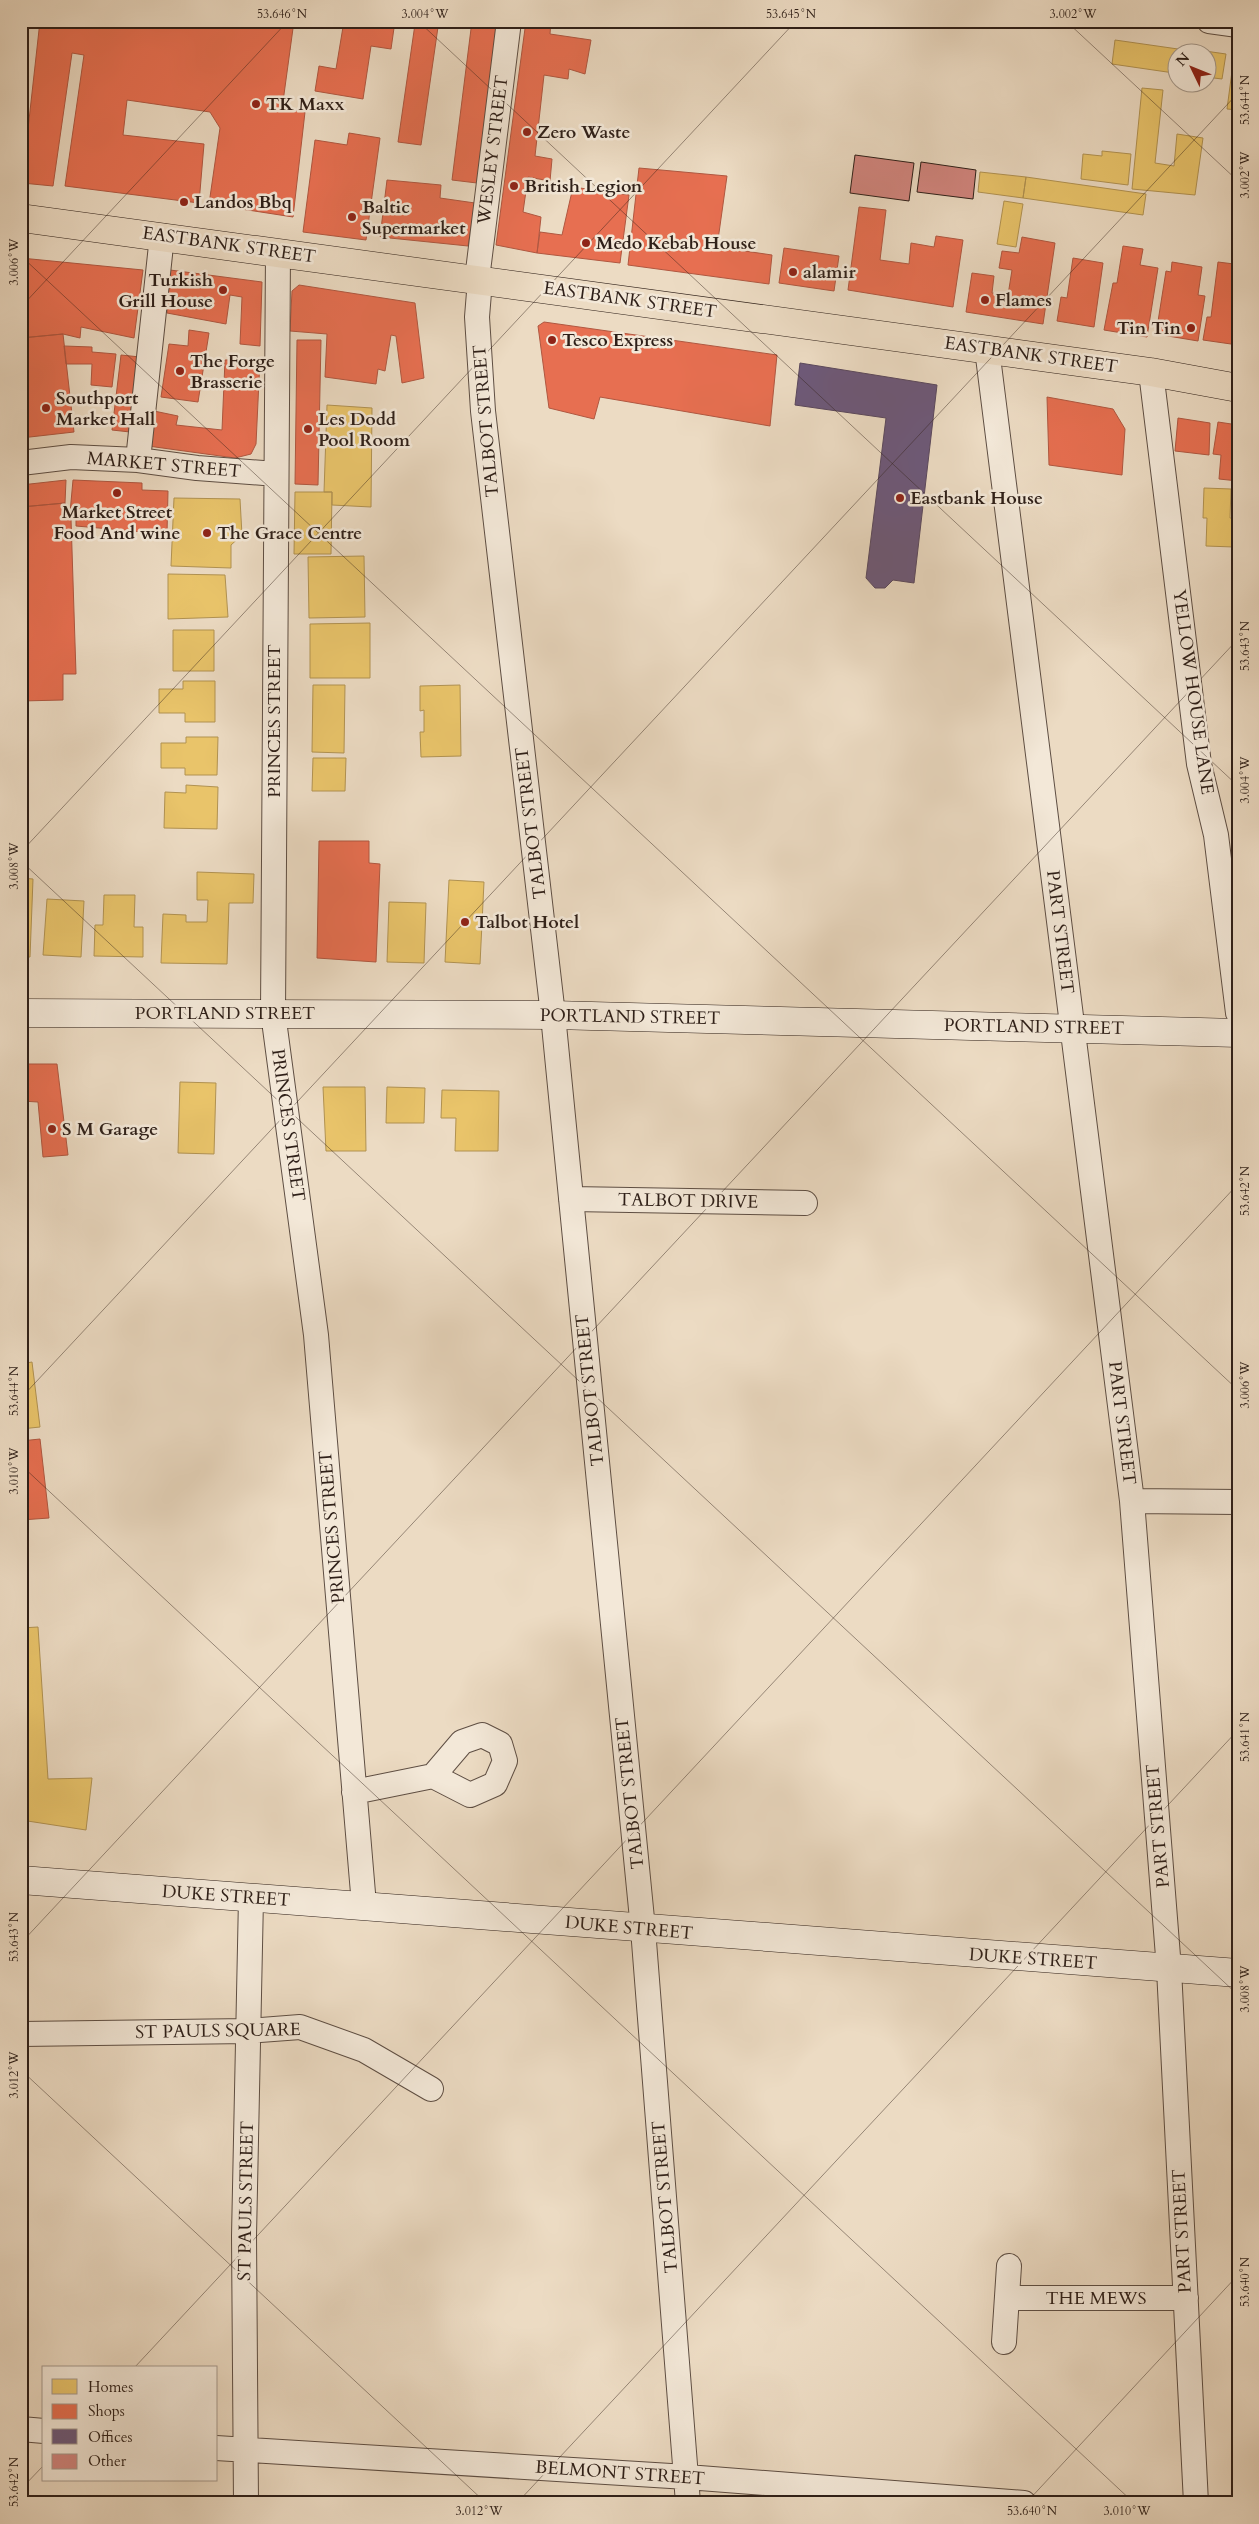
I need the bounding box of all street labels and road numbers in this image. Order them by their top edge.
street label: WESLEY STREET [471,74,515,227]
street label: EASTBANK STREET [141,220,317,270]
street label: EASTBANK STREET [542,275,718,325]
street label: EASTBANK STREET [943,330,1119,380]
street label: TALBOT STREET [467,344,505,498]
street label: MARKET STREET [86,446,242,484]
street label: YELLOW HOUSE LANE [1166,588,1220,796]
street label: PRINCES STREET [262,644,287,798]
street label: TALBOT STREET [509,746,553,900]
street label: PART STREET [1040,869,1080,995]
street label: PORTLAND STREET [135,1001,315,1026]
street label: PORTLAND STREET [540,1003,720,1031]
street label: PORTLAND STREET [944,1013,1124,1041]
street label: PRINCES STREET [265,1047,311,1203]
street label: TALBOT DRIVE [618,1187,758,1215]
street label: TALBOT STREET [570,1313,610,1467]
street label: PART STREET [1102,1360,1142,1486]
street label: PRINCES STREET [313,1449,351,1605]
street label: TALBOT STREET [610,1716,650,1870]
street label: PART STREET [1140,1763,1176,1889]
street label: DUKE STREET [161,1879,291,1913]
street label: DUKE STREET [564,1910,694,1946]
street label: DUKE STREET [968,1942,1098,1976]
street label: ST PAULS SQUARE [135,2017,301,2045]
street label: TALBOT STREET [646,2120,684,2274]
street label: ST PAULS STREET [232,2121,260,2281]
street label: PART STREET [1166,2168,1198,2294]
street label: THE MEWS [1045,2286,1147,2311]
street label: BELMONT STREET [534,2455,706,2491]

